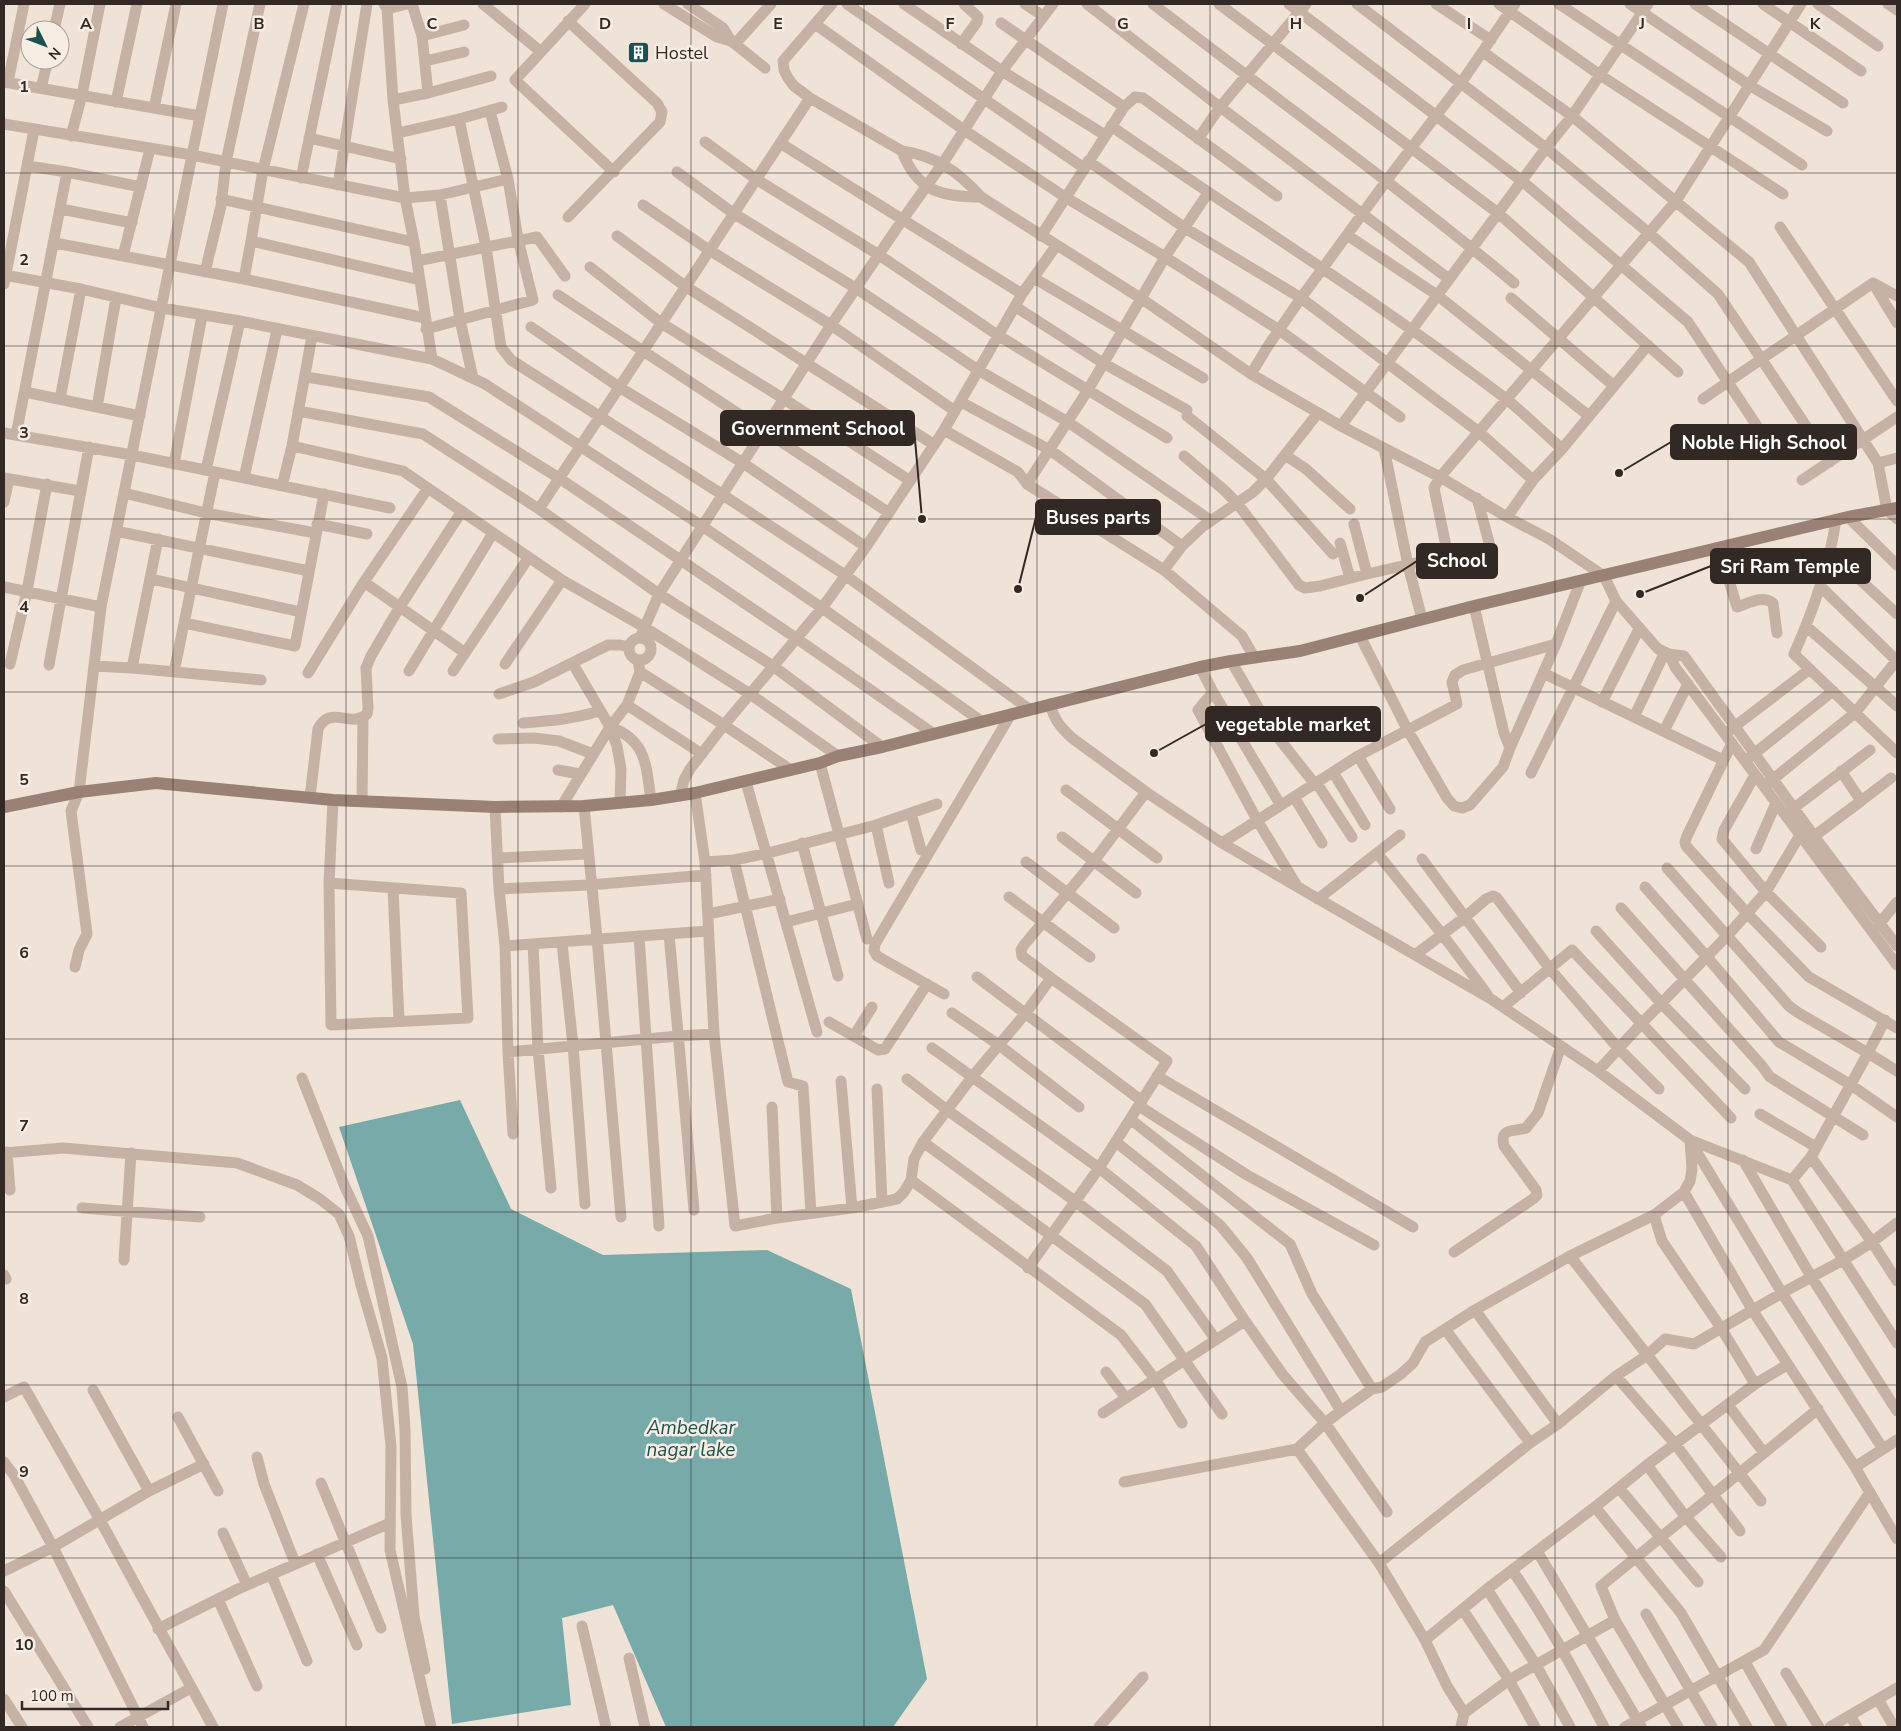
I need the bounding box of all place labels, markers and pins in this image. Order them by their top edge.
building icon: Hostel [627,41,651,65]
place label: Hostel [655,41,709,65]
callout: Government School [721,411,914,445]
callout: Noble High School [1671,425,1856,459]
callout: Buses parts [1036,500,1160,534]
callout: School [1417,544,1497,578]
callout: Sri Ram Temple [1711,549,1870,583]
callout: vegetable market [1206,707,1380,741]

